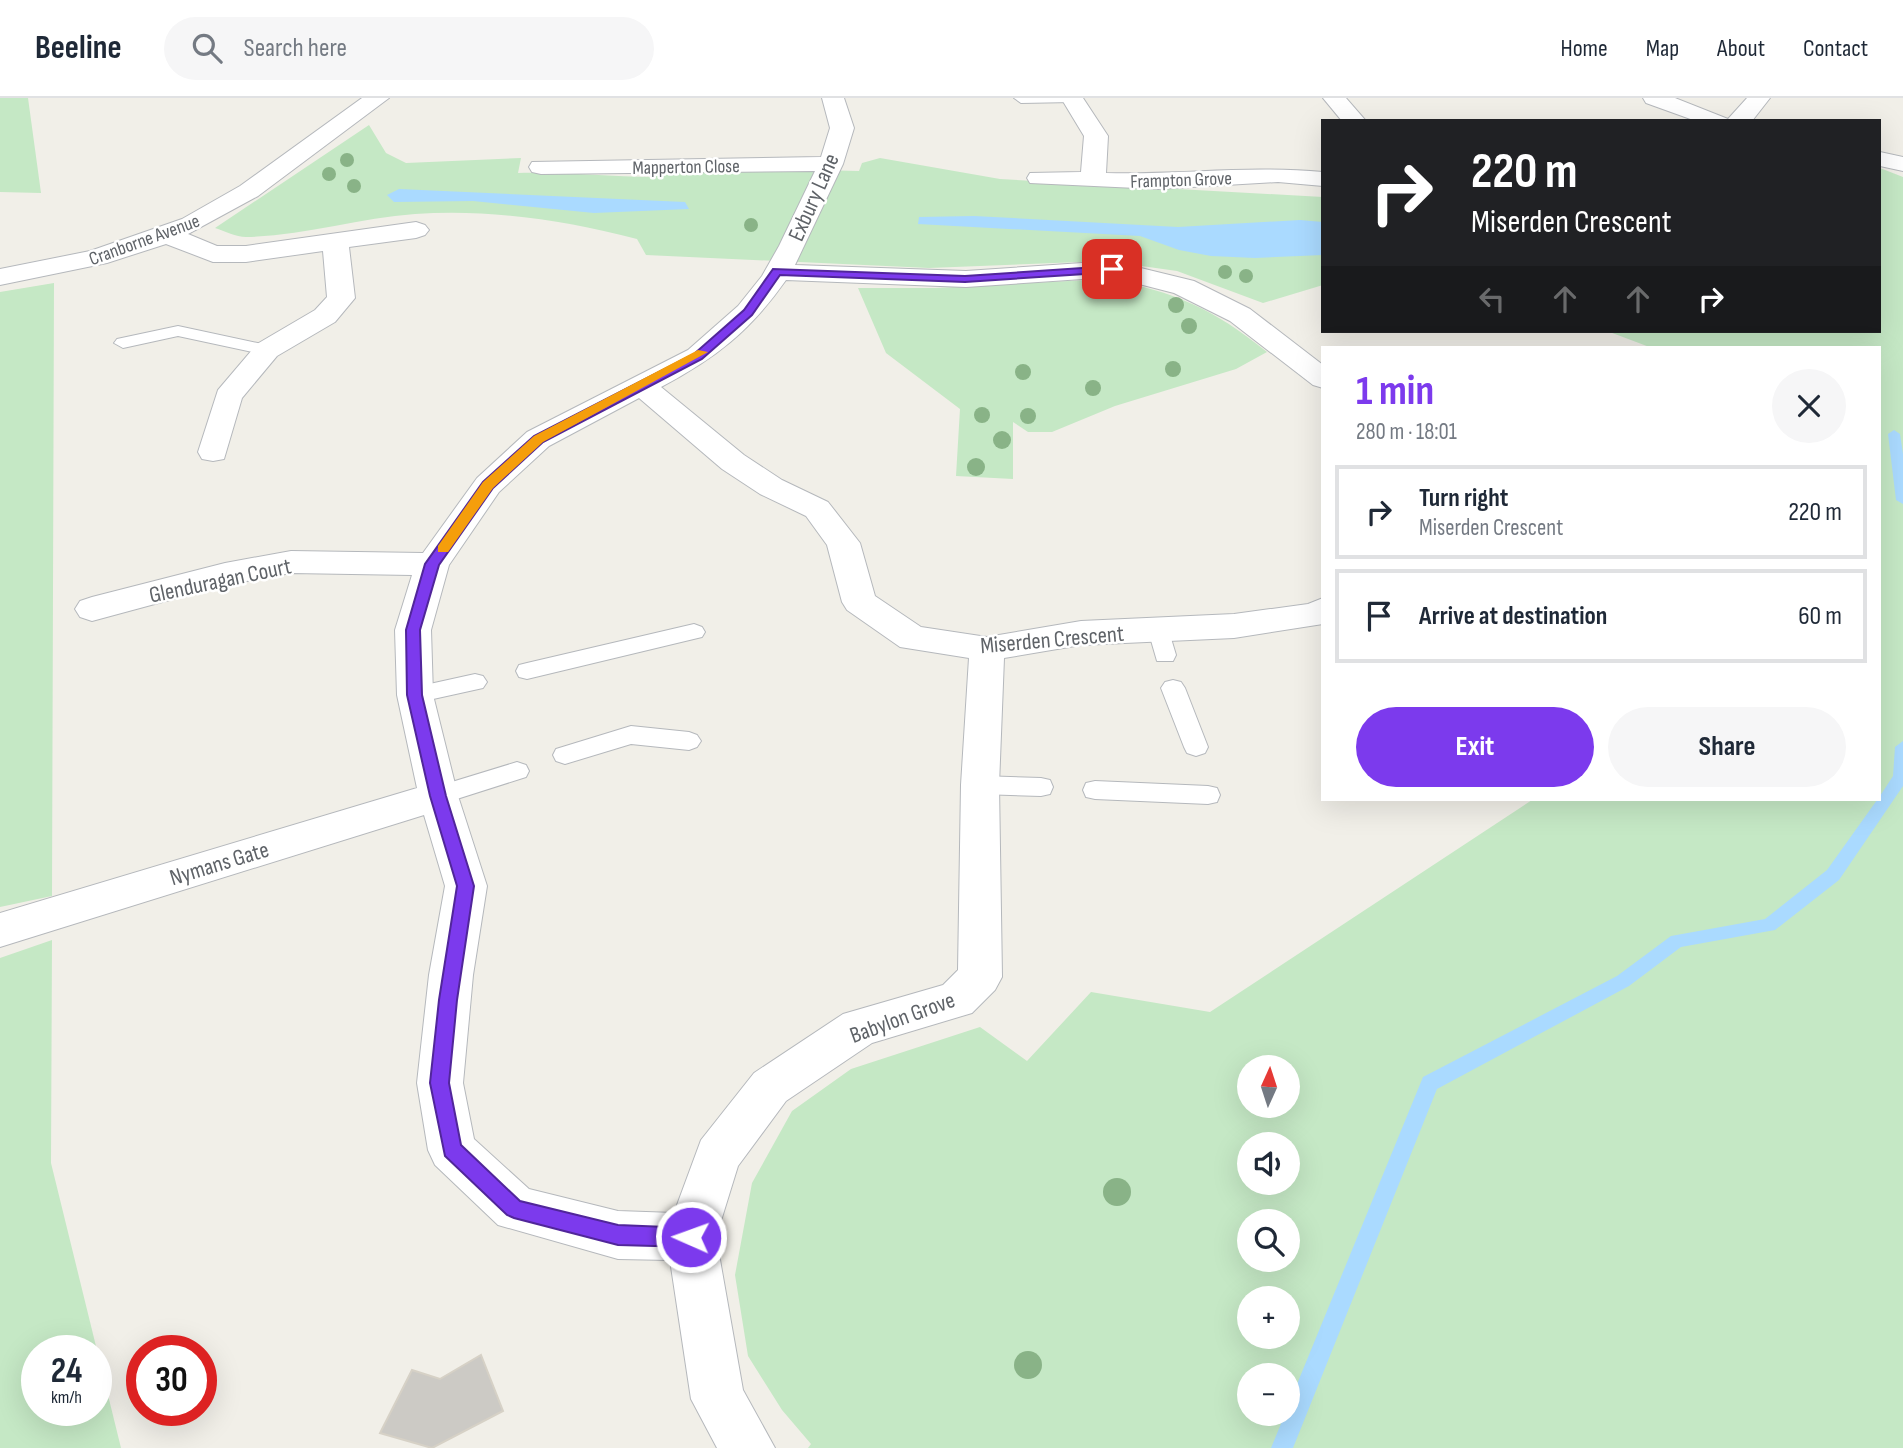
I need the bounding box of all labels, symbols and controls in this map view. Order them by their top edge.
search box [164,17,654,80]
text: Beeline [35,28,122,68]
icon: search [188,29,226,67]
text: Search here [244,33,347,64]
text: Home [1560,34,1608,63]
text: Map [1646,34,1679,63]
text: About [1717,34,1765,63]
text: Contact [1803,34,1868,63]
text: 220 m [1471,143,1577,202]
icon: right [1356,147,1447,238]
street label: Exbury Lane [782,149,846,246]
street label: Mapperton Close [632,155,740,180]
street label: Frampton Grove [1130,167,1232,194]
text: Miserden Crescent [1471,203,1672,242]
street label: Cranborne Avenue [86,210,203,271]
pin [1082,239,1142,299]
icon: arrive [1093,250,1131,288]
icon: left [1473,280,1511,318]
icon: ahead [1546,280,1584,318]
icon: ahead [1619,280,1657,318]
icon: right [1692,280,1730,318]
text: 1 min [1356,366,1434,417]
button: close [1772,369,1846,443]
text: 280 m · 18:01 [1356,418,1457,446]
text: Turn right [1419,483,1508,514]
icon: right [1360,493,1398,531]
text: 220 m [1788,497,1842,528]
text: Miserden Crescent [1419,514,1563,542]
street label: Glenduragan Court [147,552,294,610]
icon: arrive [1360,597,1398,635]
text: Arrive at destination [1419,601,1607,632]
text: 60 m [1798,601,1842,632]
street label: Miserden Crescent [979,620,1125,660]
button: Exit [1356,707,1594,787]
button: Share [1608,707,1846,787]
street label: Nymans Gate [166,836,272,892]
street label: Babylon Grove [846,986,959,1050]
north arrow [1237,1055,1300,1118]
map controls [1237,1055,1300,1426]
button: sound [1237,1132,1300,1195]
position arrow [654,1200,728,1274]
button: search [1237,1209,1300,1272]
button: + [1237,1286,1300,1349]
speed limit sign: 30 [126,1335,217,1426]
text: 24 [51,1350,82,1393]
button: − [1237,1363,1300,1426]
text: km/h [51,1387,82,1408]

